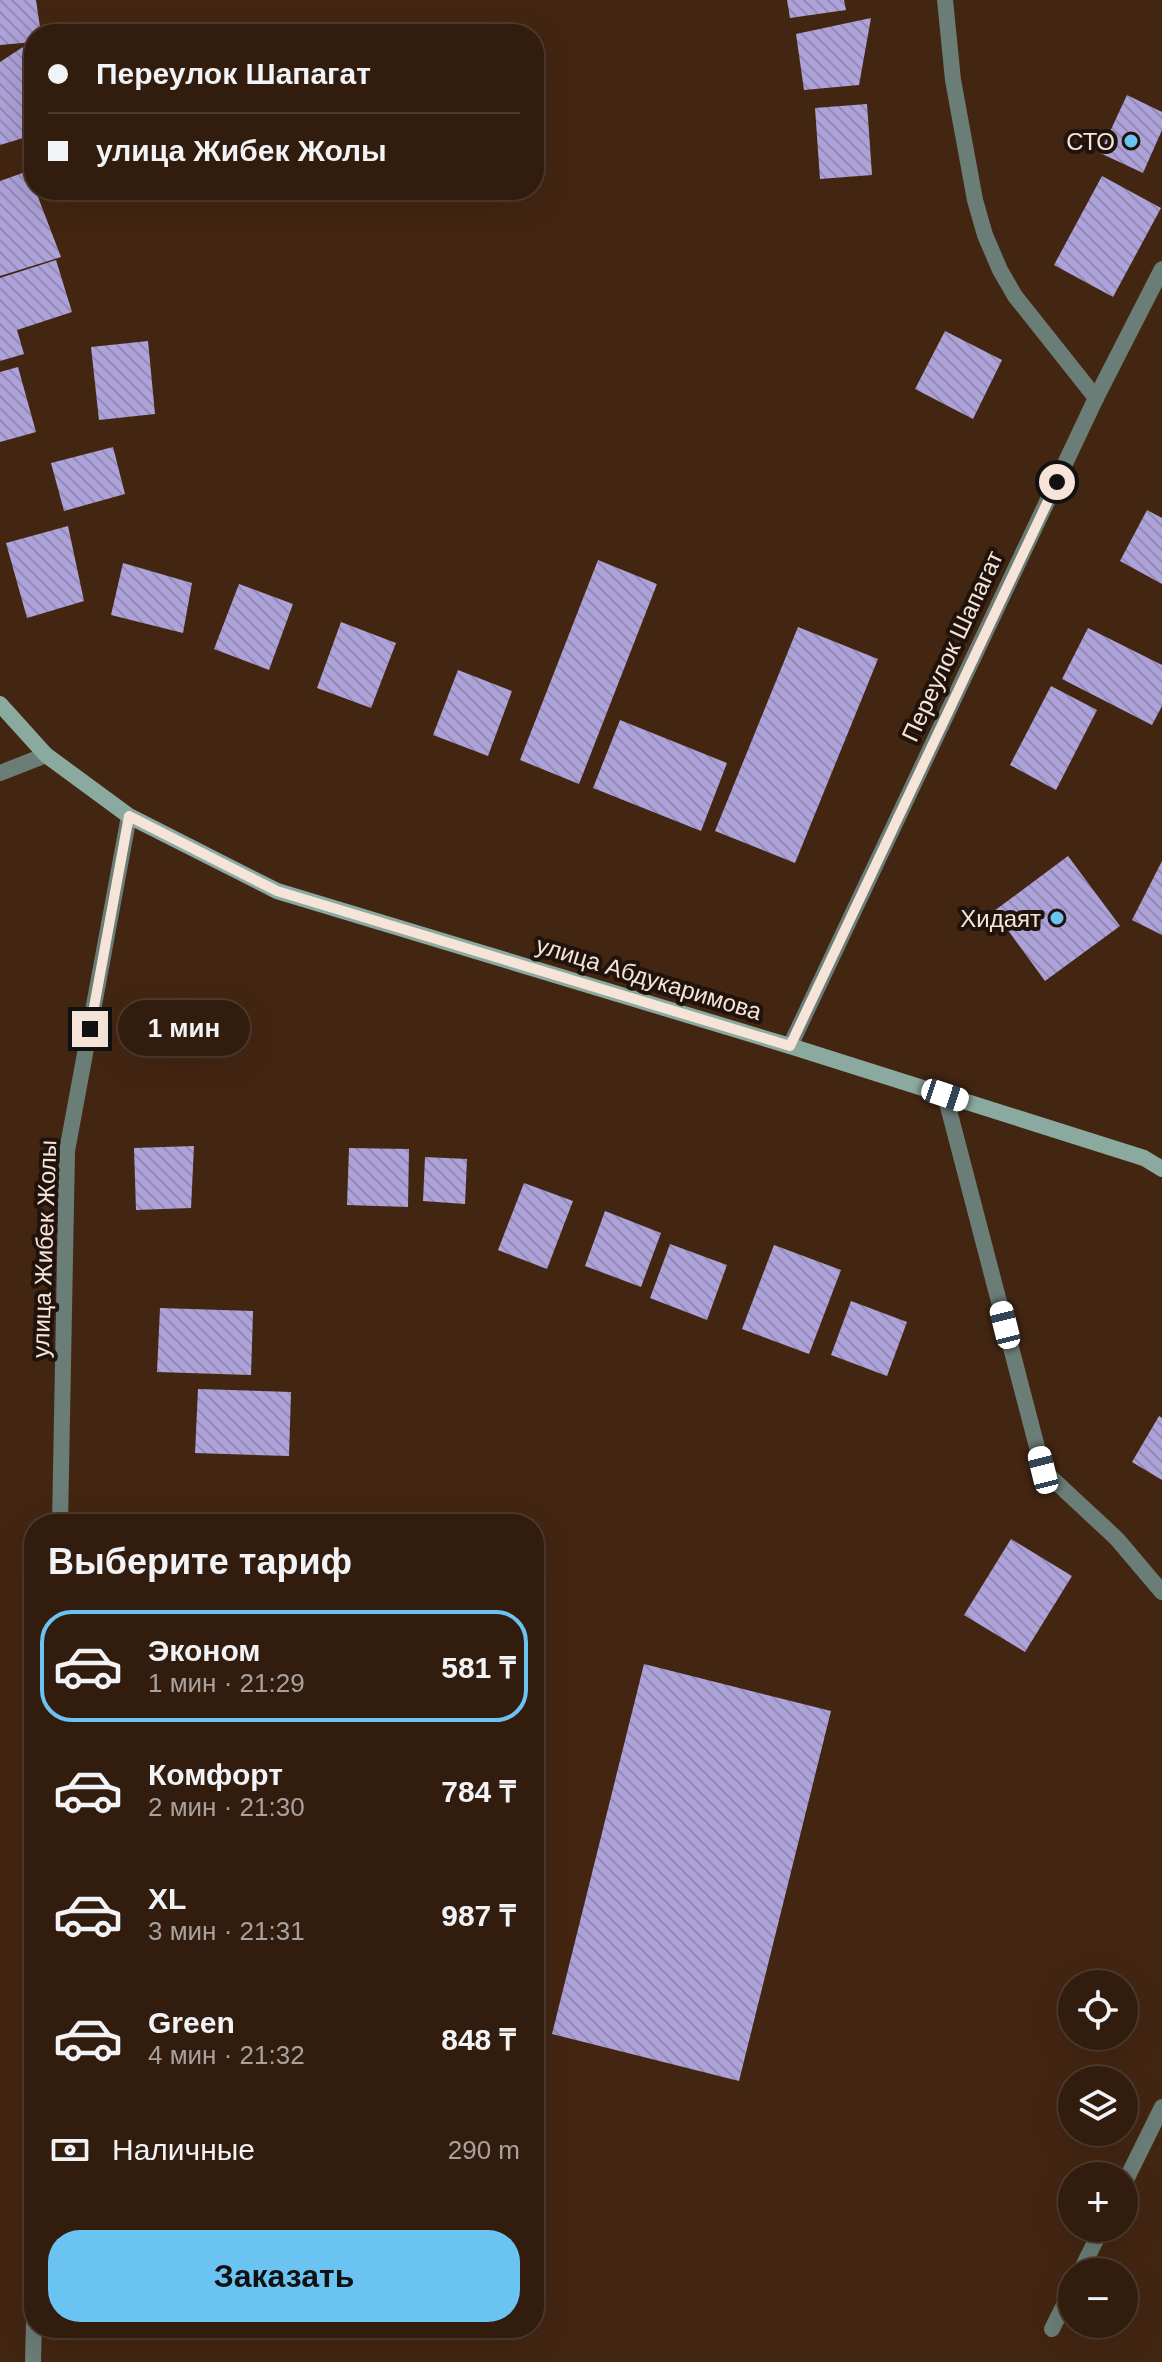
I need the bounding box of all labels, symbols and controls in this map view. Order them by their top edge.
text: Переулок Шапагат [96,57,371,90]
place label: СТО [1066,128,1115,155]
marker: СТО [1122,132,1140,150]
text: улица Жибек Жолы [96,134,387,167]
route start [1039,464,1075,500]
street label: Переулок Шапагат [896,546,1008,746]
place label: Хидаят [960,905,1041,932]
marker: Хидаят [1048,909,1066,927]
street label: улица Абдукаримова [533,931,766,1025]
callout: 1 мин [118,1001,250,1057]
route end [72,1011,108,1047]
text: 1 мин [148,1013,220,1043]
car [918,1076,972,1114]
street label: улица Жибек Жолы [27,1140,61,1358]
car [988,1299,1022,1351]
car [1026,1444,1060,1496]
text: Выберите тариф [48,1541,352,1582]
icon: car [52,1630,124,1702]
text: Эконом [148,1634,261,1667]
text: 581 ₸ [441,1651,516,1684]
text: 1 мин · 21:29 [148,1668,305,1698]
icon: car [52,1754,124,1826]
text: Комфорт [148,1758,283,1791]
text: 784 ₸ [441,1775,516,1808]
text: 2 мин · 21:30 [148,1792,305,1822]
icon: car [52,1878,124,1950]
text: XL [148,1882,186,1915]
text: 987 ₸ [441,1899,516,1932]
text: 3 мин · 21:31 [148,1916,305,1946]
map controls [1058,1970,1138,2338]
button: locate [1058,1970,1138,2050]
icon: car [52,2002,124,2074]
text: Green [148,2006,235,2039]
text: 848 ₸ [441,2023,516,2056]
text: 4 мин · 21:32 [148,2040,305,2070]
button: layers [1058,2066,1138,2146]
icon: cash [48,2128,92,2172]
text: Наличные [112,2133,255,2166]
text: 290 m [448,2135,520,2165]
button: + [1058,2162,1138,2242]
button: Заказать [48,2230,520,2322]
button: − [1058,2258,1138,2338]

